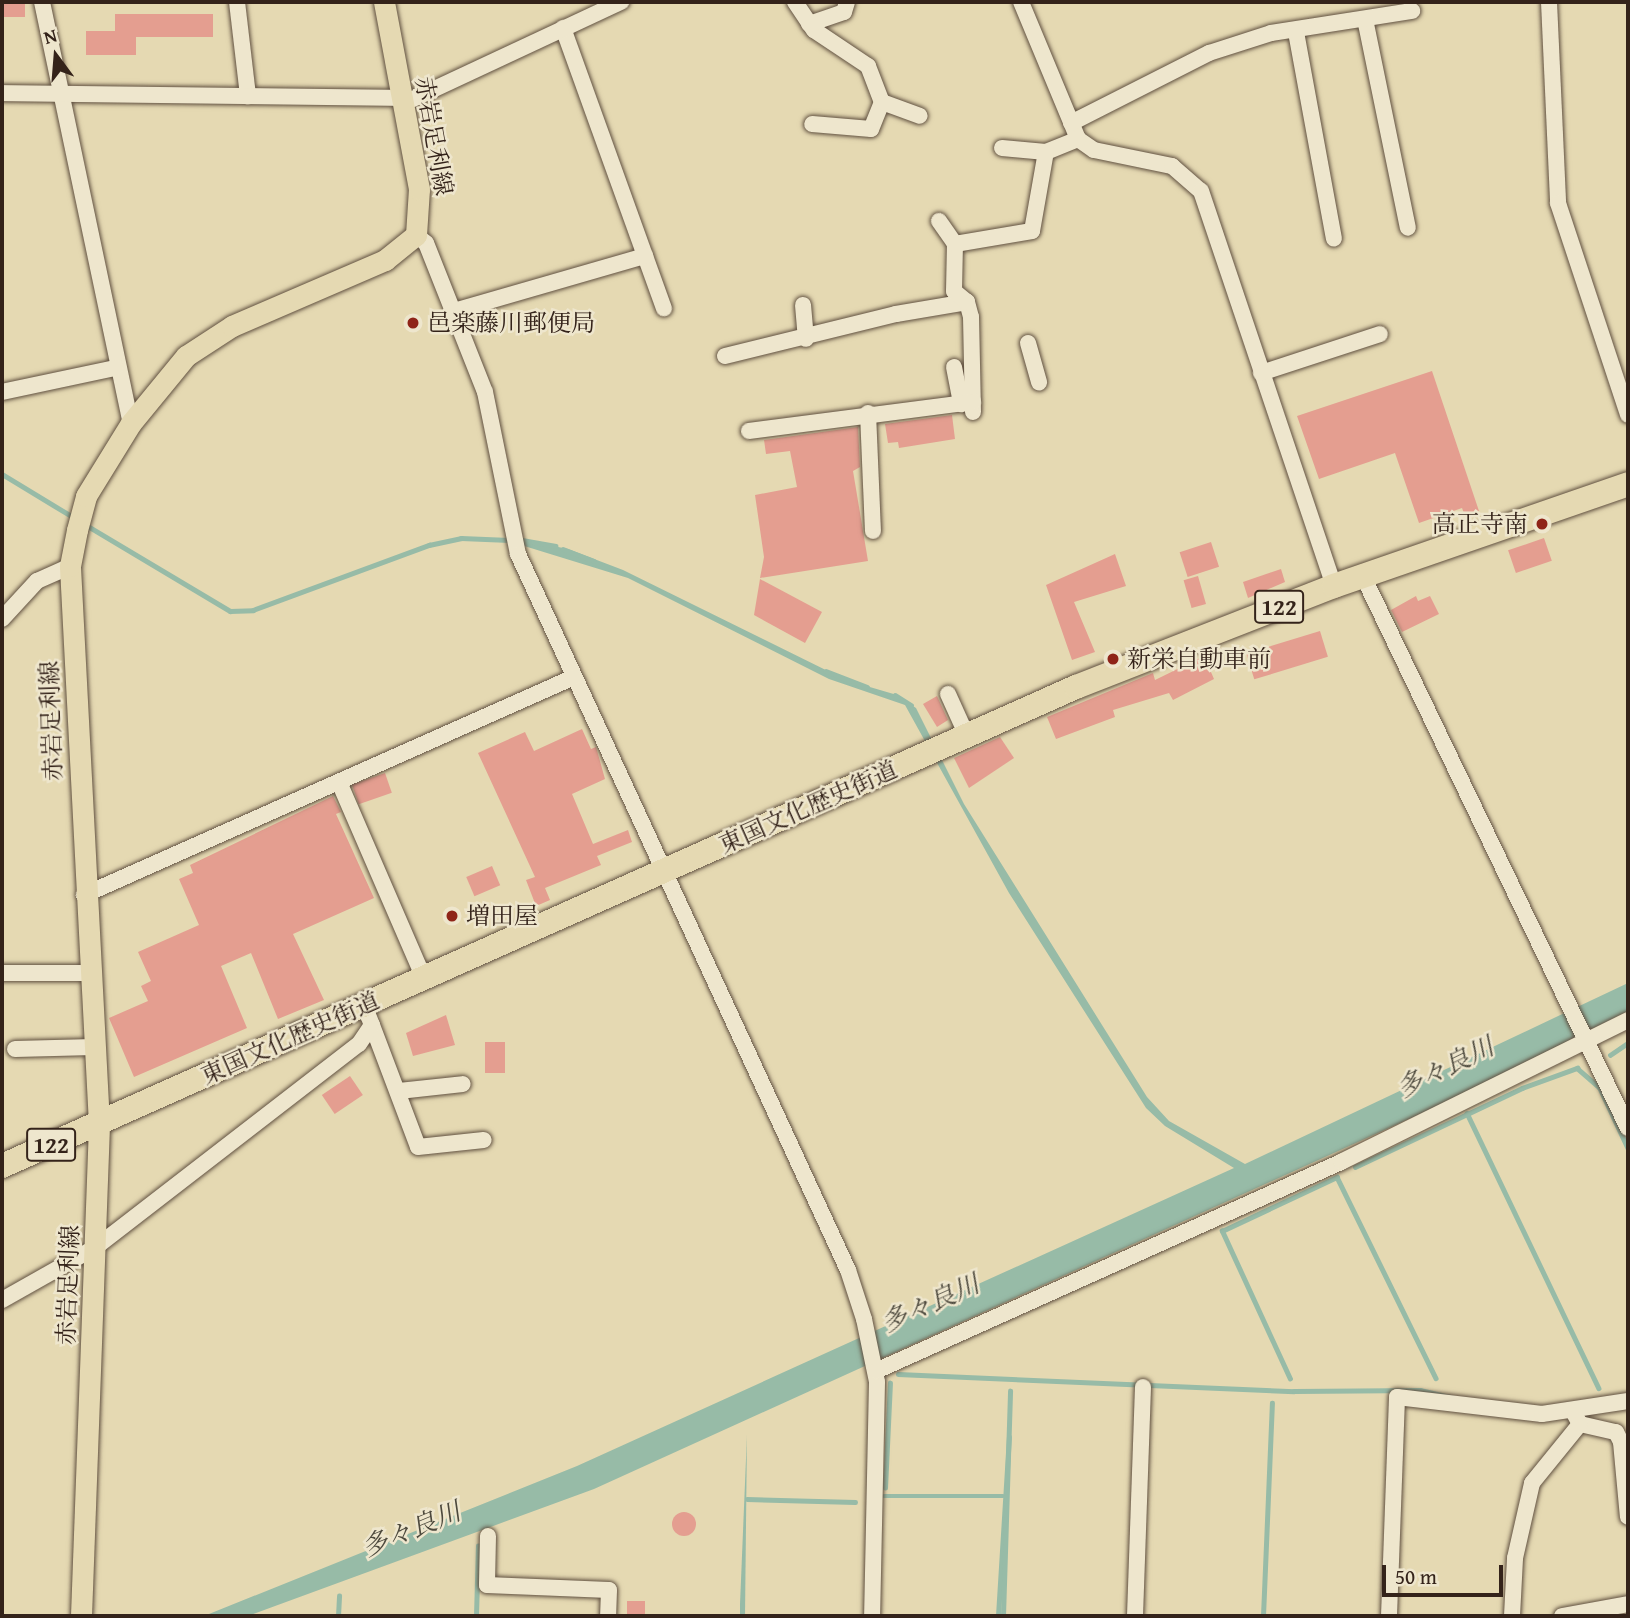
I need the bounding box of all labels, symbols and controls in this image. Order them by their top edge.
north arrow [21,21,91,91]
text: N [40,21,60,51]
street label: 赤岩足利線 [409,74,459,198]
place label: 邑楽藤川郵便局 [427,309,595,337]
marker: 邑楽藤川郵便局 [405,315,421,331]
place label: 高正寺南 [1432,510,1528,538]
marker: 高正寺南 [1534,516,1550,532]
road number: 122 [1253,587,1305,626]
place label: 新栄自動車前 [1127,645,1271,673]
marker: 新栄自動車前 [1105,651,1121,667]
street label: 赤岩足利線 [35,661,67,781]
street label: 東国文化歴史街道 [714,755,902,859]
place label: 増田屋 [466,902,538,930]
marker: 増田屋 [444,908,460,924]
street label: 東国文化歴史街道 [196,986,384,1090]
water label: 多々良川 [1391,1030,1499,1104]
road number: 122 [25,1126,77,1164]
street label: 赤岩足利線 [52,1225,84,1345]
water label: 多々良川 [876,1268,984,1338]
water label: 多々良川 [357,1495,465,1563]
scale bar [1385,1552,1506,1596]
text: 50 m [1395,1561,1437,1592]

